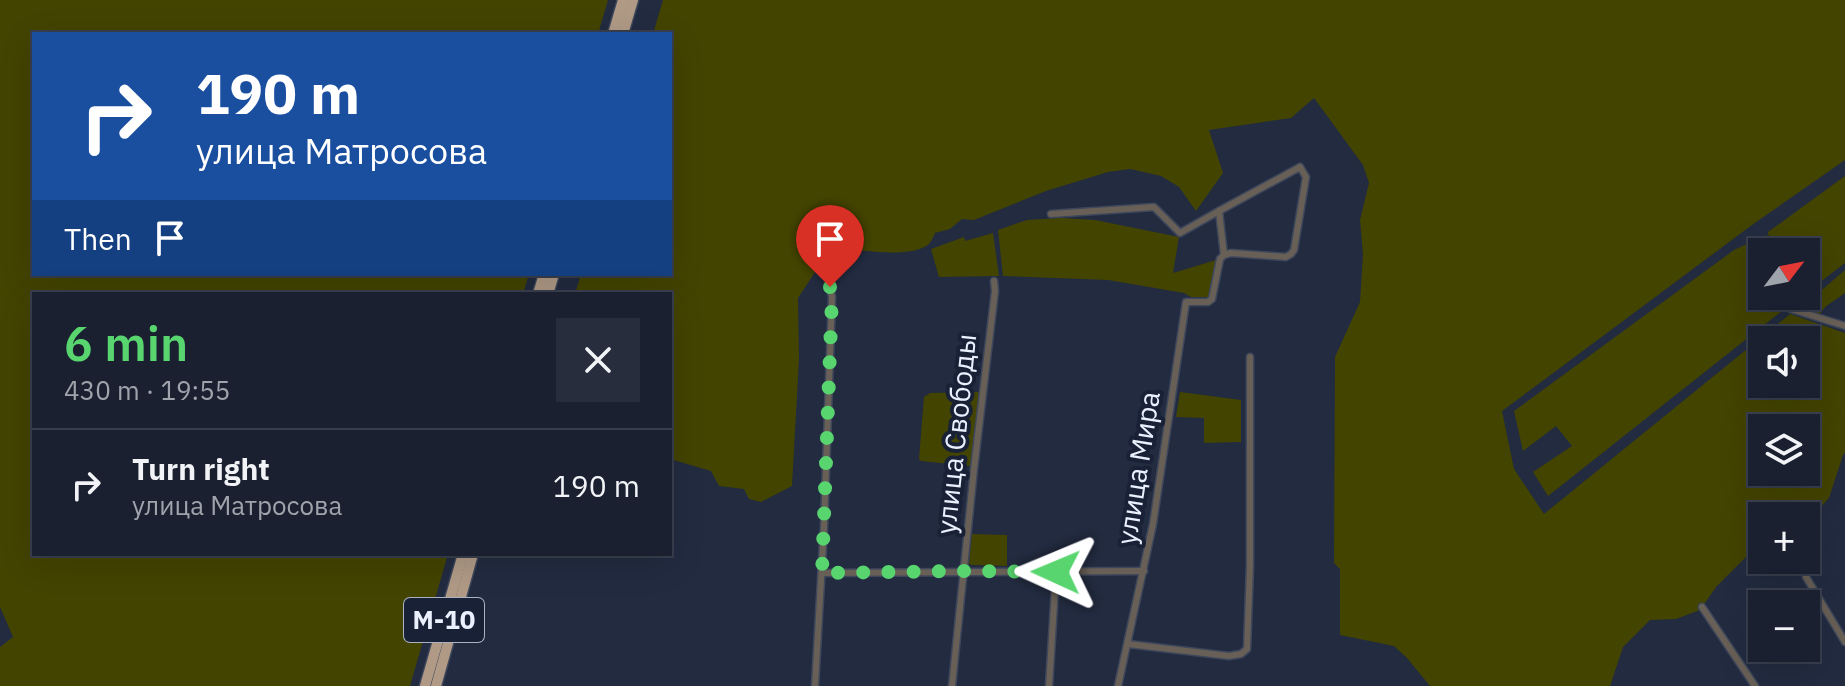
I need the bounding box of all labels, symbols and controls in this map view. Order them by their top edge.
text: 190 m [196,57,360,129]
icon: right [64,64,168,168]
text: улица Матросова [196,127,487,174]
pin [796,205,864,287]
icon: arrive [148,216,192,260]
icon: arrive [808,217,852,261]
text: Then [64,219,132,258]
north arrow [1748,238,1820,310]
map controls [1748,238,1820,662]
text: 6 min [64,312,188,374]
button: close [556,318,640,402]
button: sound [1748,326,1820,398]
street label: улица Свободы [927,332,984,536]
text: 430 m · 19:55 [64,373,230,407]
street label: улица Мира [1107,389,1168,547]
button: layers [1748,414,1820,486]
text: Turn right [132,449,270,488]
icon: right [64,463,108,507]
text: 190 m [553,466,640,505]
text: улица Матросова [132,488,342,522]
button: + [1748,502,1820,574]
position arrow [1014,530,1098,614]
button: − [1748,590,1820,662]
road number: М-10 [404,598,484,642]

